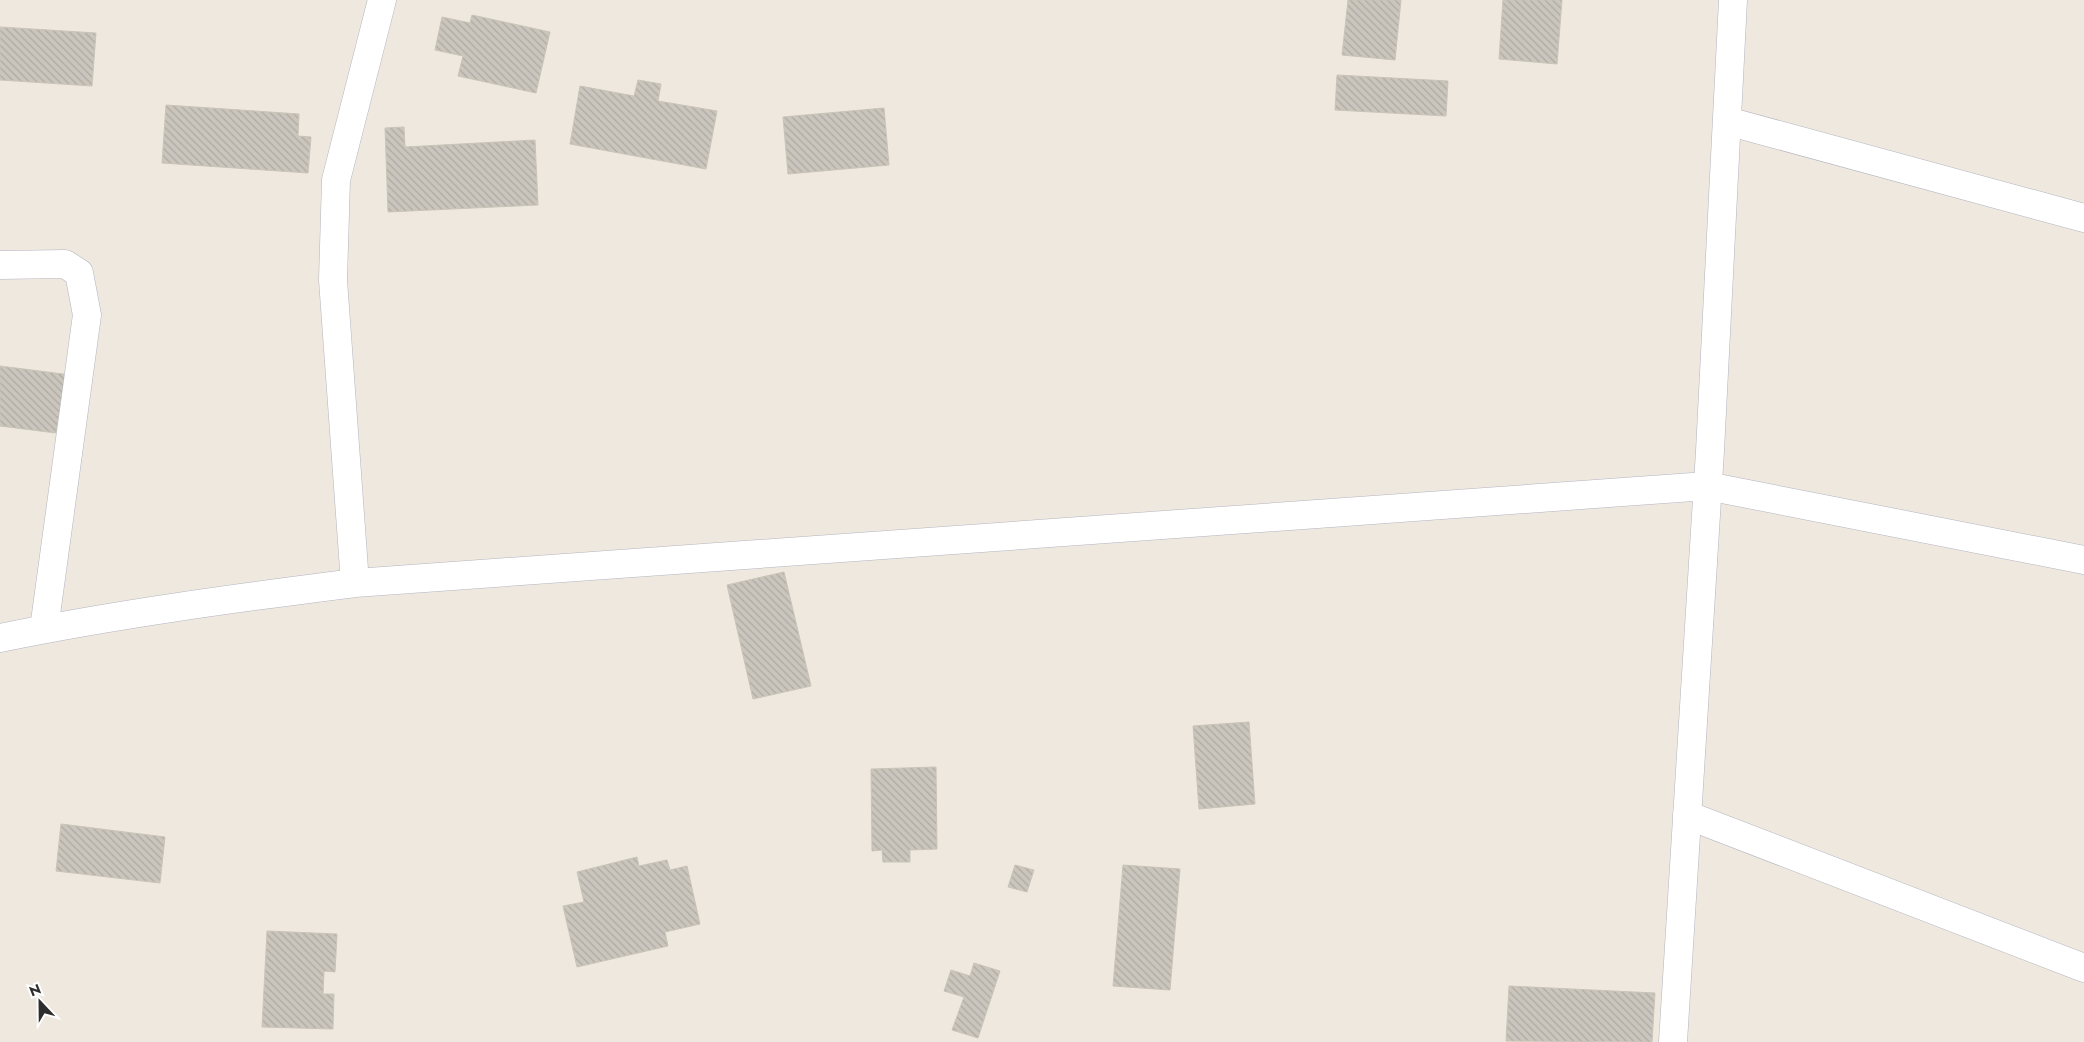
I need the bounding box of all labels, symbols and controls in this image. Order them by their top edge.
north arrow [15,977,65,1027]
text: N [26,979,44,1001]

